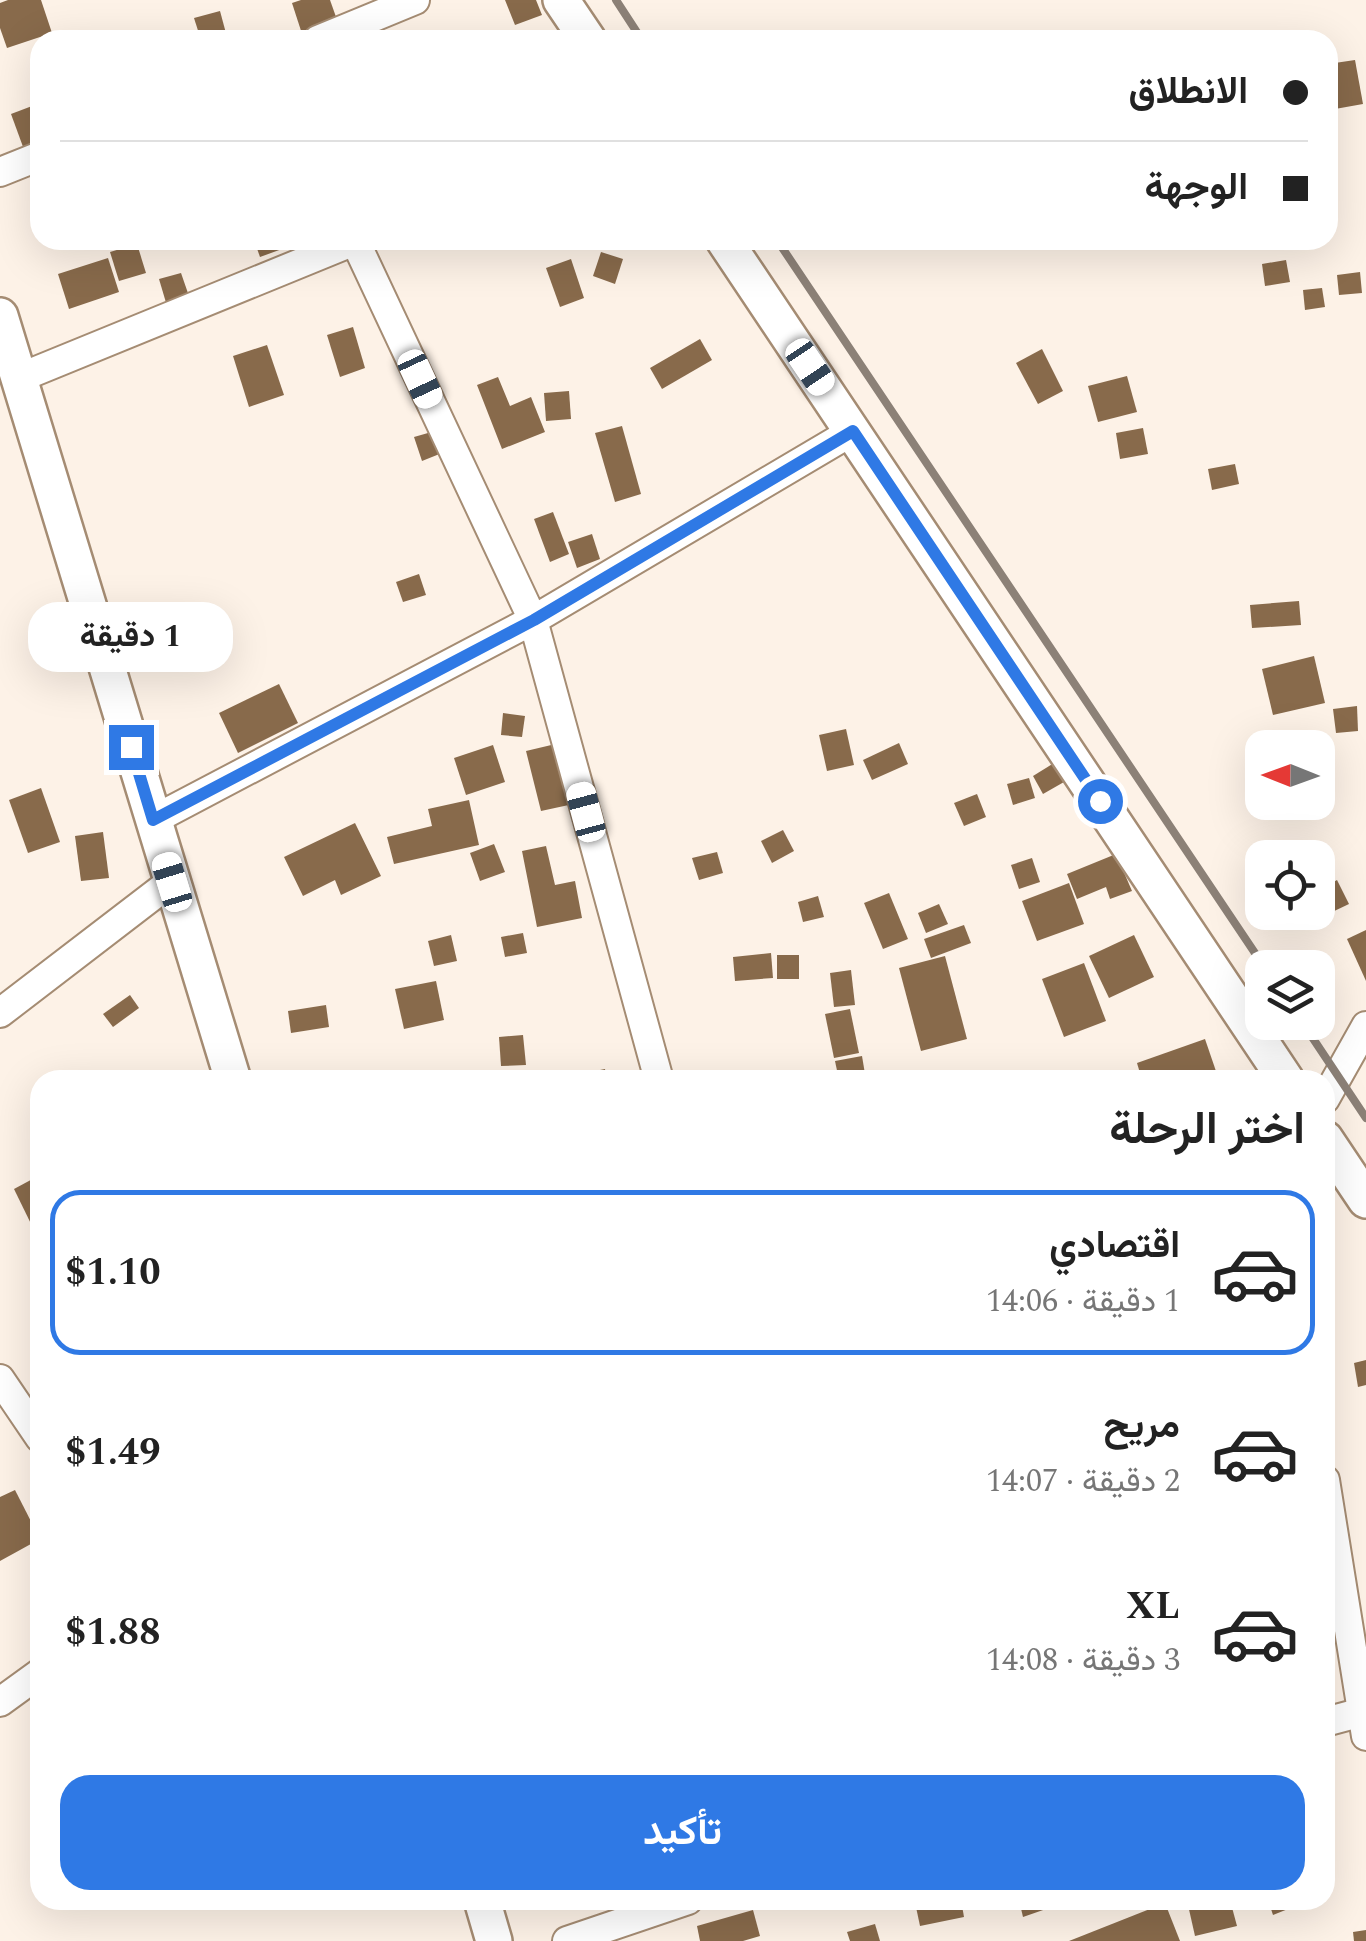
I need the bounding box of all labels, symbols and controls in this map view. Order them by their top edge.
text: الانطلاق [1129,63,1248,121]
text: الوجهة [1145,159,1248,217]
car [781,334,839,400]
car [394,345,446,413]
callout: 1 دقيقة [28,602,234,672]
text: 1 دقيقة [80,612,181,661]
route end [109,725,154,770]
north arrow [1245,730,1335,820]
map controls [1245,730,1335,1040]
car [564,779,608,845]
route start [1078,779,1123,824]
button: locate [1245,840,1335,930]
car [149,849,195,915]
button: layers [1245,950,1335,1040]
text: اختر الرحلة [1109,1095,1305,1164]
text: اقتصادي [1049,1217,1180,1275]
icon: car [1210,1228,1300,1318]
text: $1.10 [65,1244,160,1302]
text: 1 دقيقة · 14:06 [986,1277,1180,1326]
text: مريح [1104,1397,1180,1455]
icon: car [1210,1408,1300,1498]
text: $1.49 [65,1424,160,1482]
text: 2 دقيقة · 14:07 [986,1457,1180,1506]
text: XL [1126,1578,1180,1636]
icon: car [1210,1588,1300,1678]
text: $1.88 [65,1604,160,1662]
text: 3 دقيقة · 14:08 [986,1636,1180,1685]
button: تأكيد [60,1775,1305,1890]

